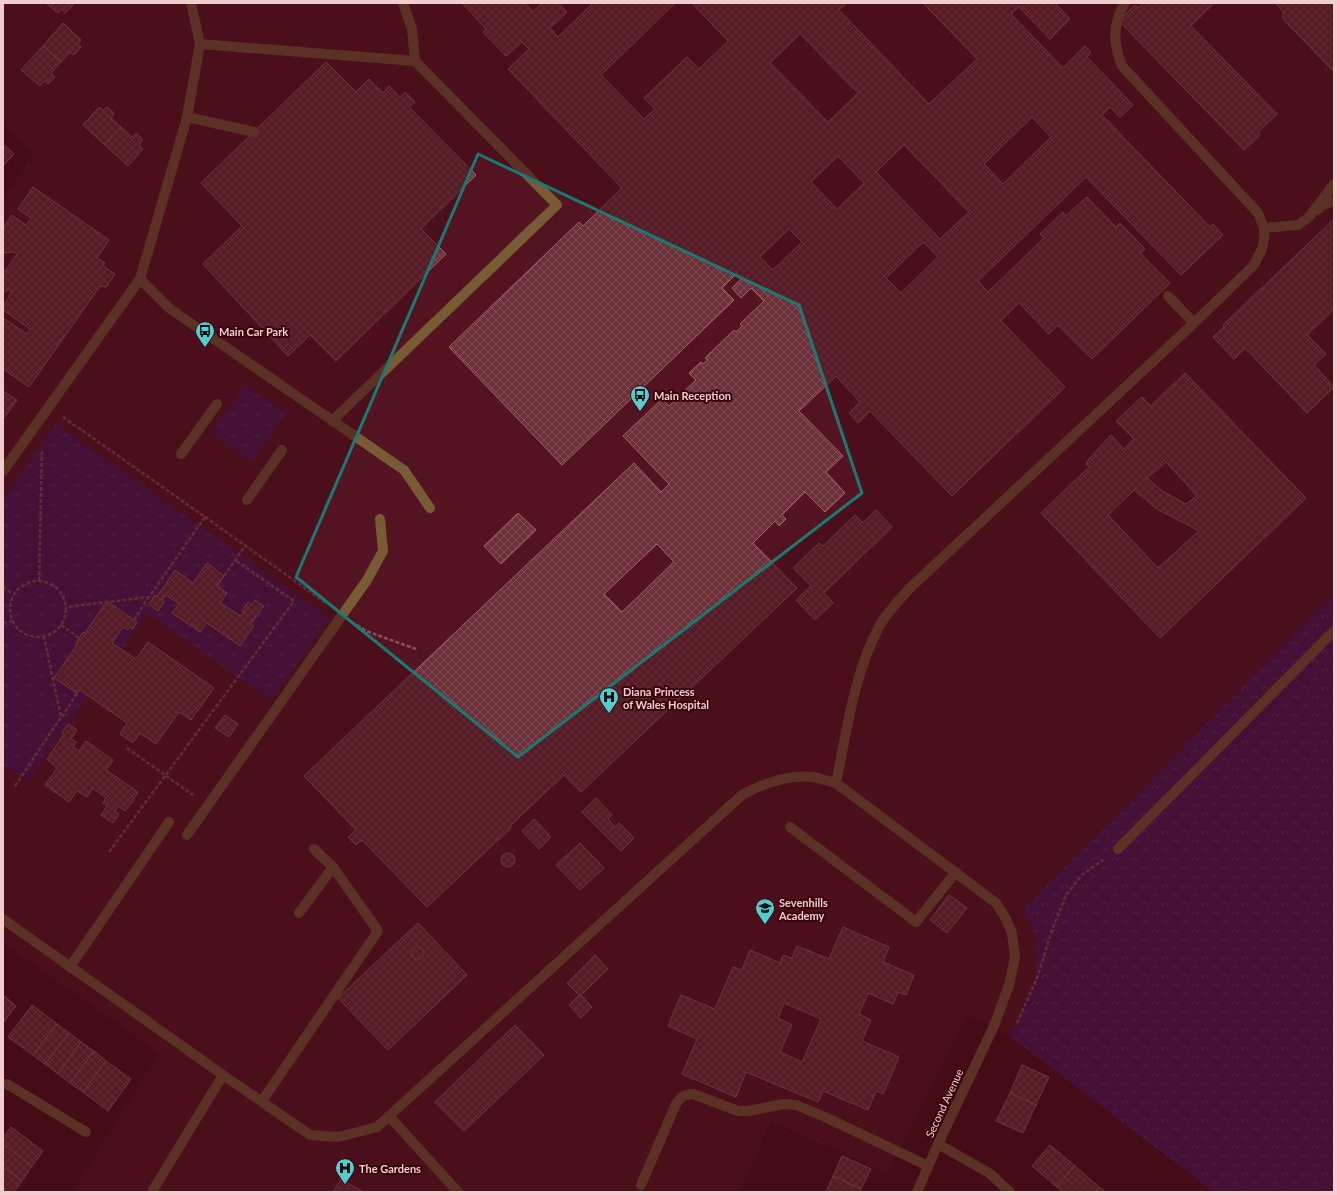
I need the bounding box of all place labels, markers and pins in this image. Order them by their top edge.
bus stop icon: Main Car Park [194,320,216,348]
place label: Main Car Park [219,325,288,338]
bus stop icon: Main Reception [629,384,651,412]
place label: Main Reception [654,389,731,402]
place label: Diana Princess of Wales Hospital [623,685,709,711]
hospital icon: Diana Princess of Wales Hospital [598,686,620,714]
place label: Sevenhills Academy [778,896,828,922]
school or university icon: Sevenhills Academy [754,897,776,925]
hospital icon: The Gardens [334,1157,356,1185]
place label: The Gardens [359,1162,421,1175]

